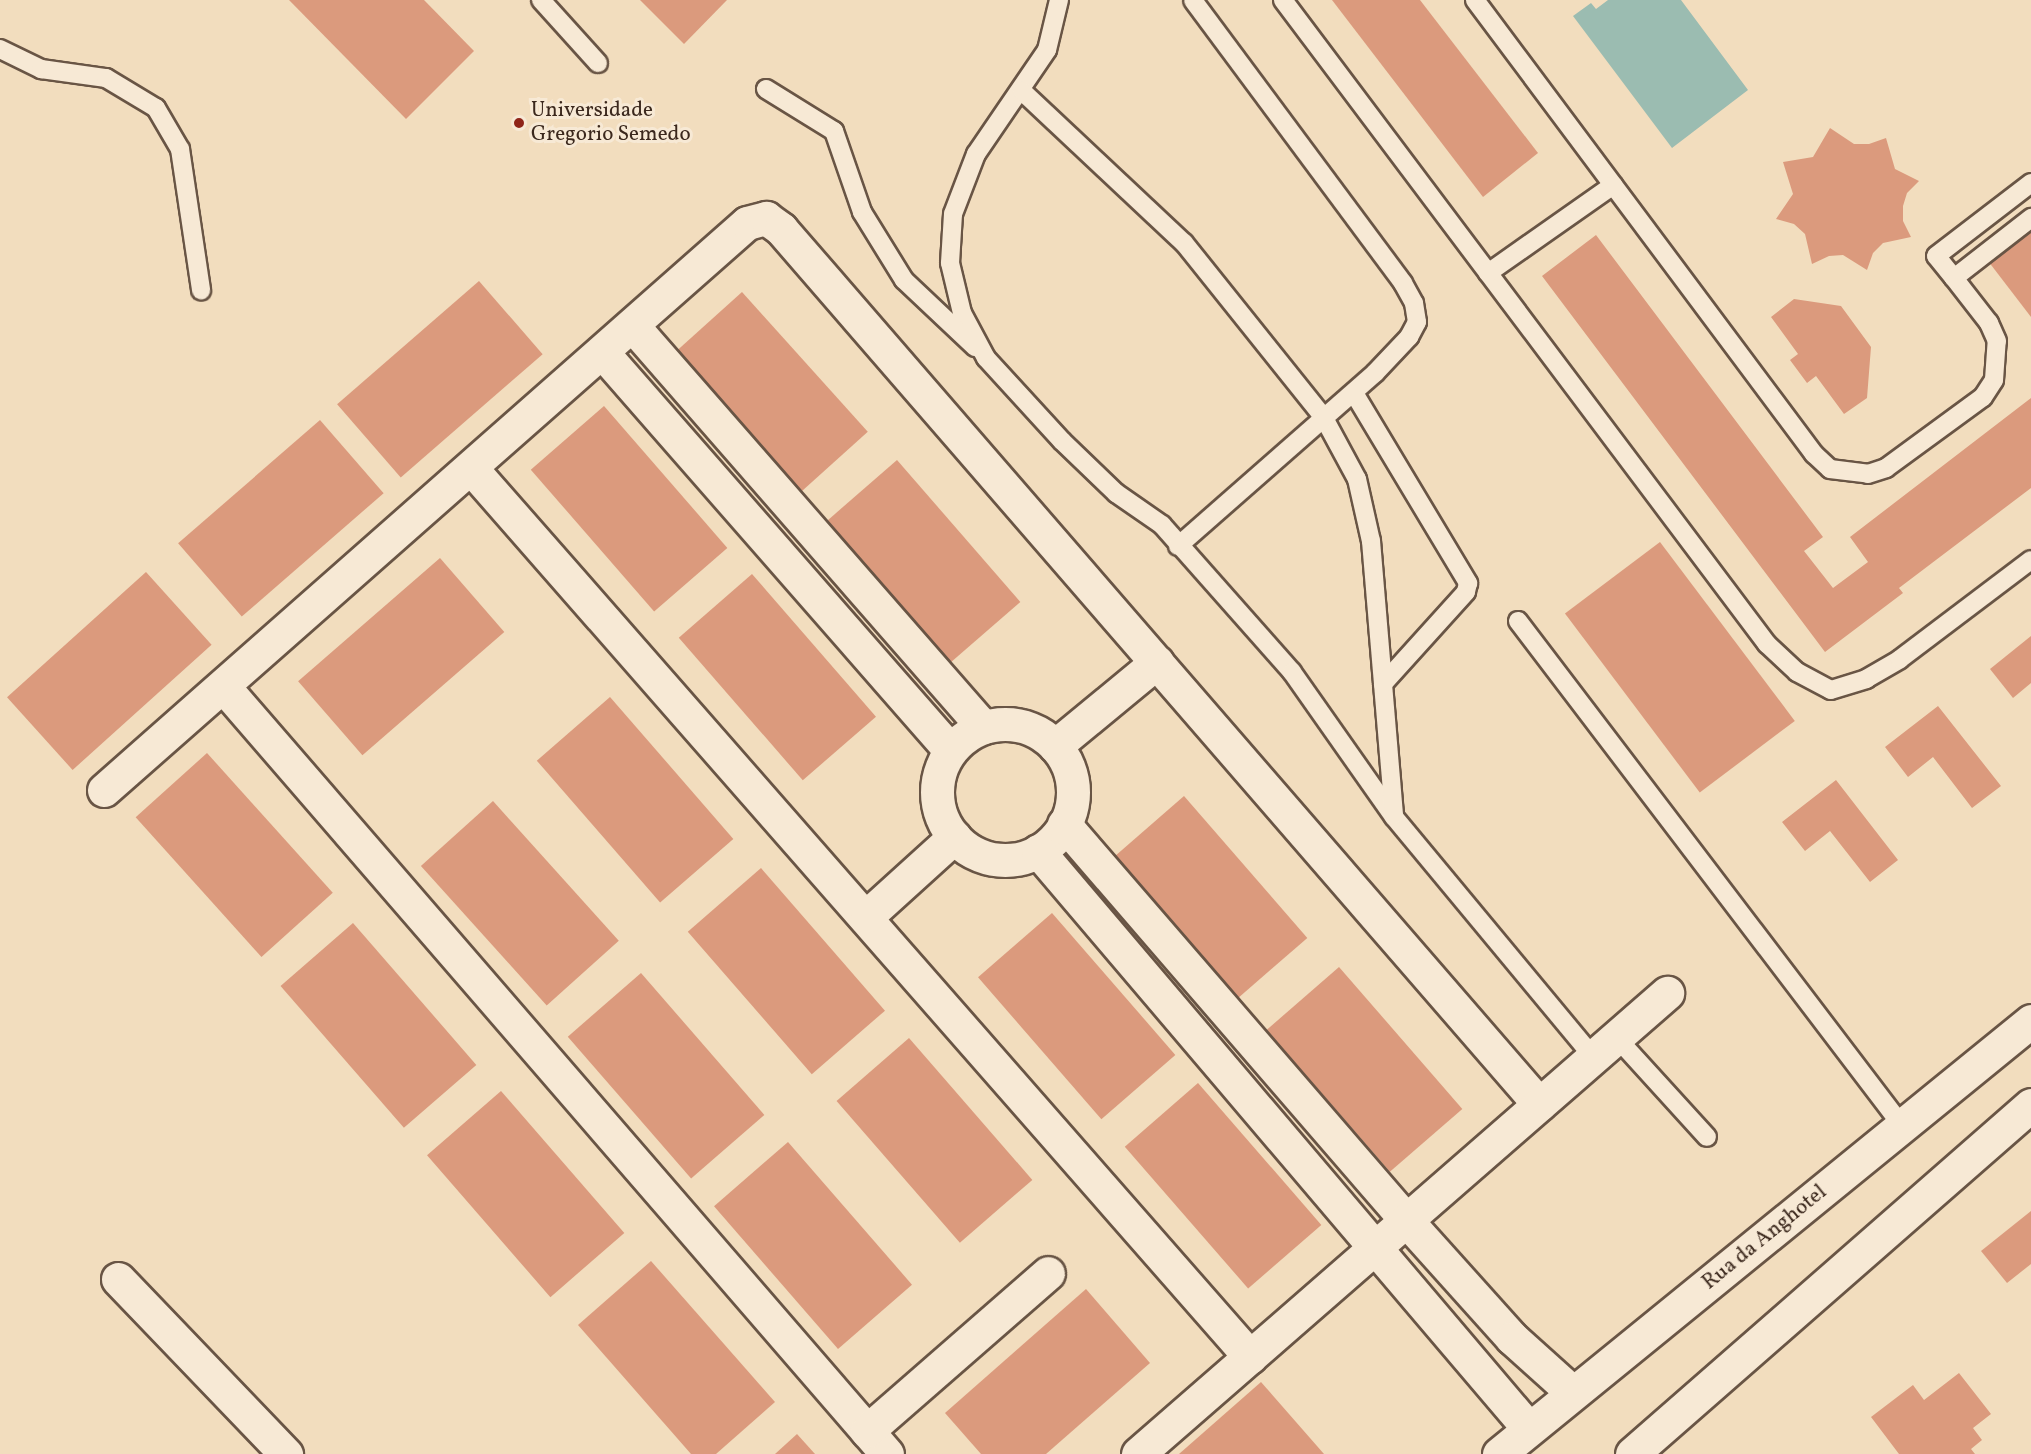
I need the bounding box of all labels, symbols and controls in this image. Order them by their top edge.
place label: Universidade Gregorio Semedo [531,98,691,148]
marker: Universidade Gregorio Semedo [512,116,526,130]
street label: Rua da Anghotel [1698,1180,1832,1296]

